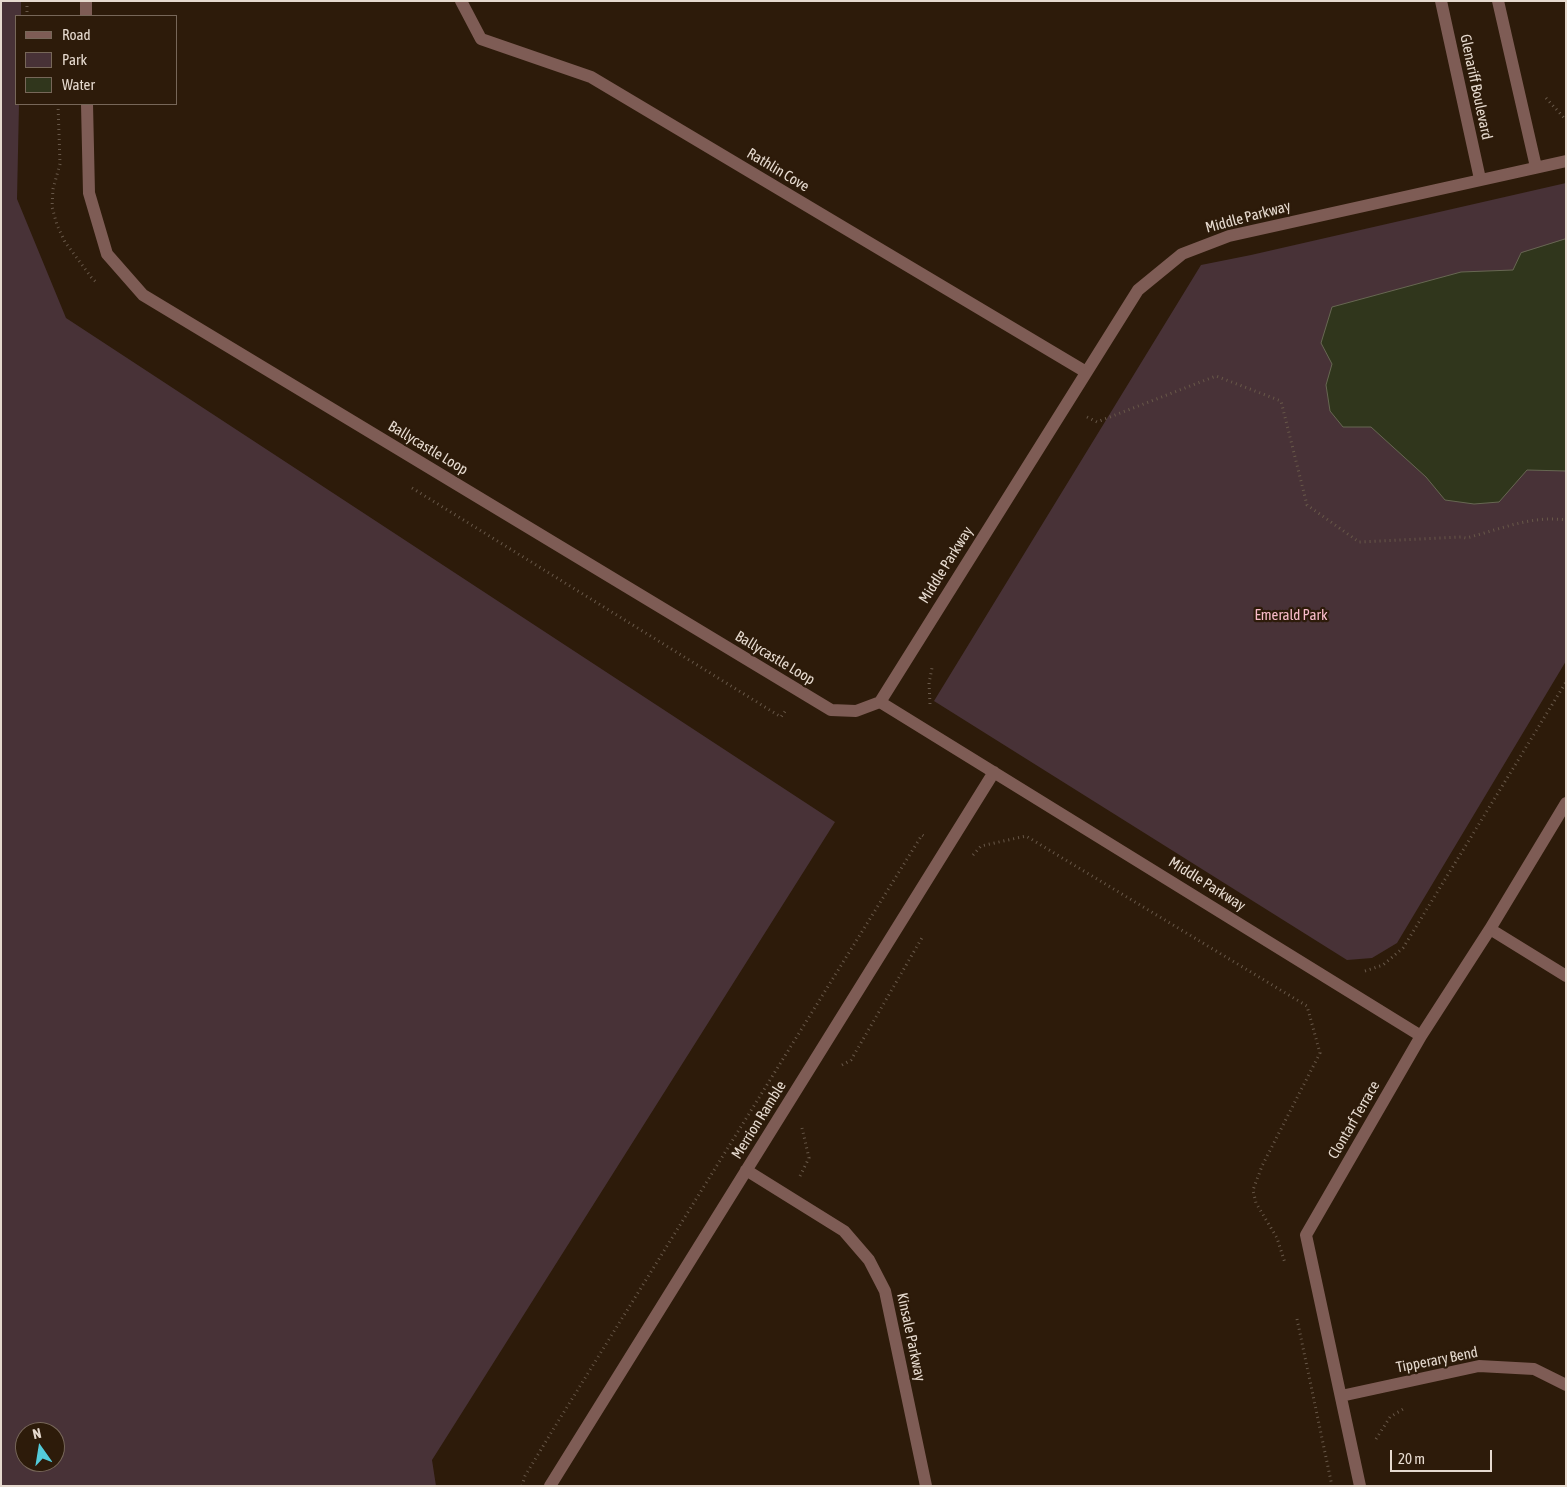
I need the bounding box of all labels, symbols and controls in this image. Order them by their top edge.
legend [15,15,178,105]
text: Road [62,26,91,43]
street label: Glenariff Boulevard [1456,33,1496,141]
text: Park [62,51,87,68]
text: Water [62,76,95,93]
street label: Rathlin Cove [744,144,812,196]
street label: Middle Parkway [1203,197,1293,237]
street label: Ballycastle Loop [385,417,471,479]
street label: Middle Parkway [915,523,977,607]
park label: Emerald Park [1254,606,1328,624]
street label: Ballycastle Loop [732,627,818,689]
street label: Middle Parkway [1165,853,1249,915]
street label: Merrion Ramble [728,1078,790,1162]
street label: Clontarf Terrace [1324,1078,1384,1162]
street label: Kinsale Parkway [893,1291,929,1383]
street label: Tipperary Bend [1395,1343,1479,1377]
north arrow [15,1422,65,1472]
text: N [31,1425,43,1442]
scale bar [1392,1440,1494,1472]
text: 20 m [1398,1450,1425,1467]

